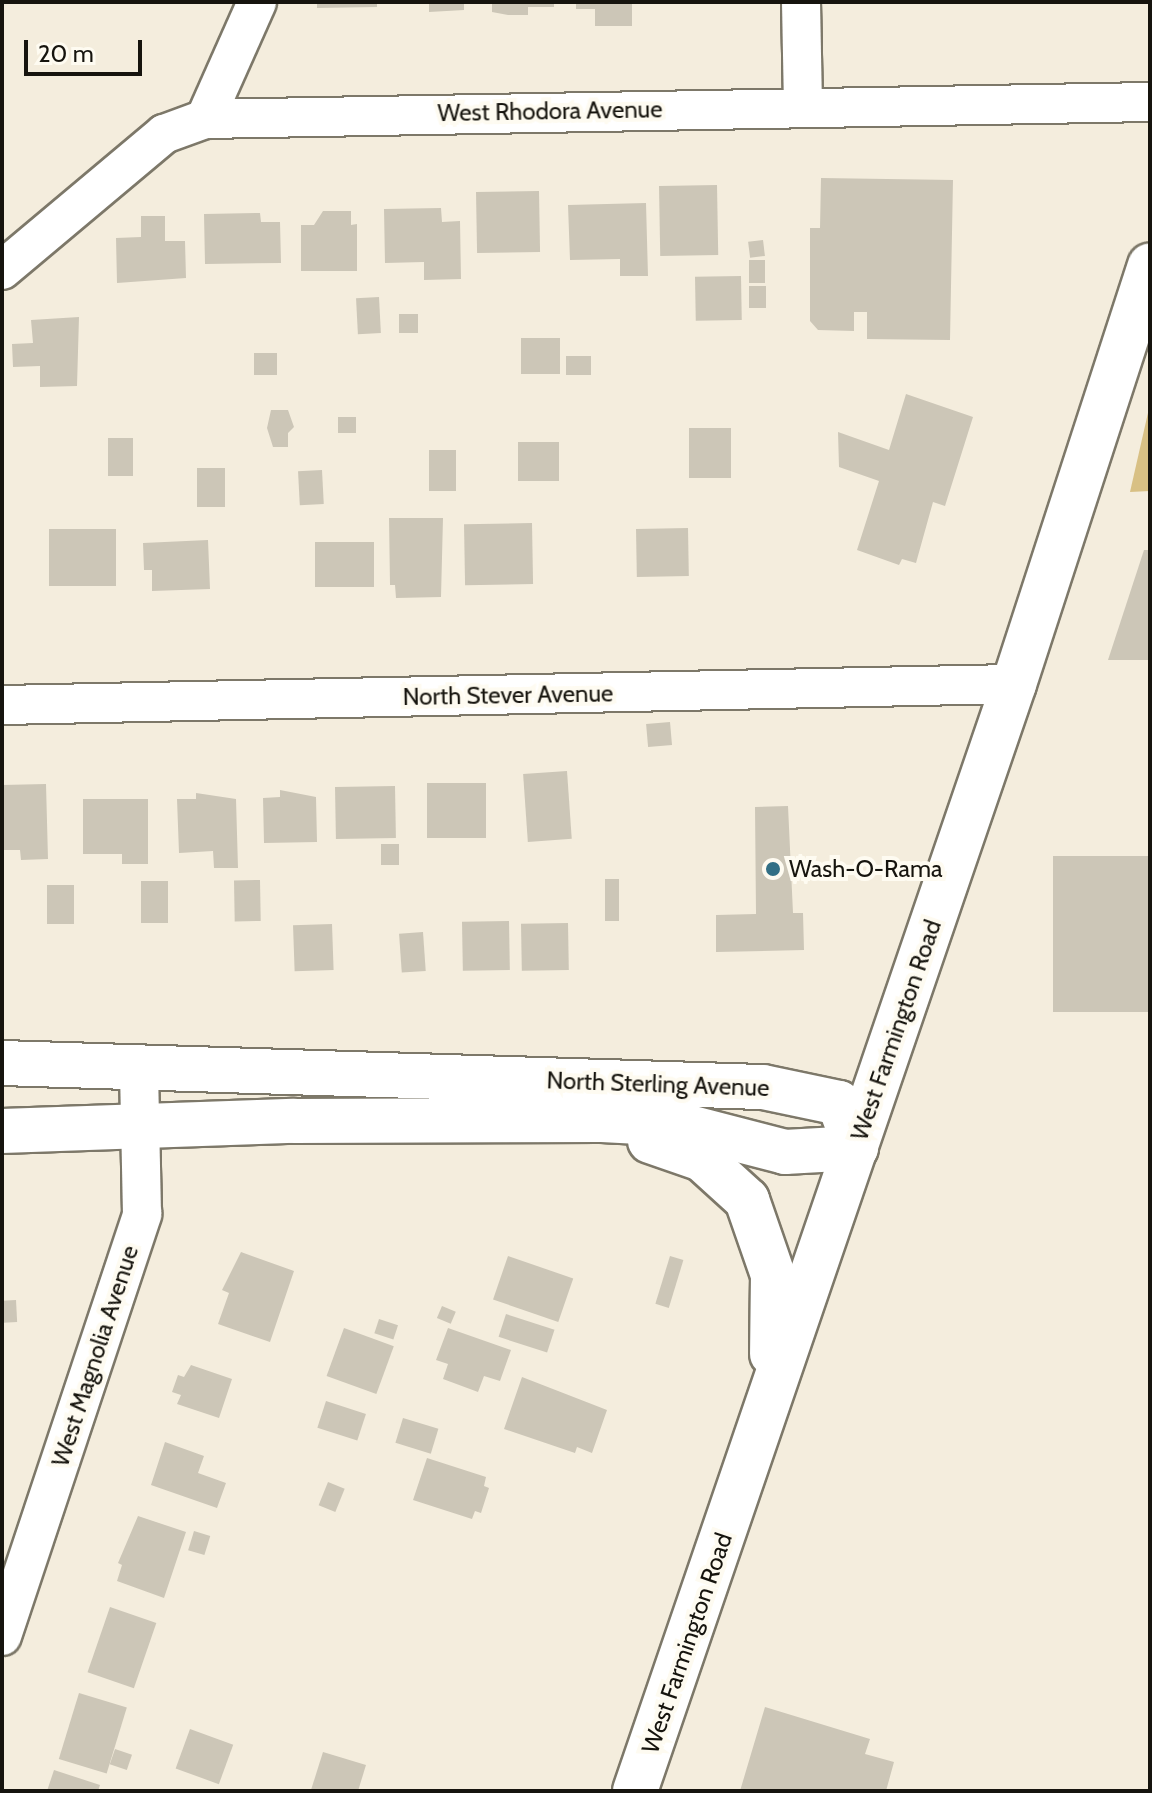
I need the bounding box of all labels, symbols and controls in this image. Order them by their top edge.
scale bar [28,24,146,74]
text: 20 m [38,39,94,68]
street label: West Rhodora Avenue [437,95,663,127]
street label: North Stever Avenue [402,679,614,711]
place label: Wash-O-Rama [789,855,942,883]
marker: Wash-O-Rama [764,860,782,878]
street label: West Farmington Road [845,916,947,1144]
street label: North Sterling Avenue [546,1066,770,1102]
street label: West Magnolia Avenue [46,1242,144,1470]
street label: West Farmington Road [636,1529,738,1757]

